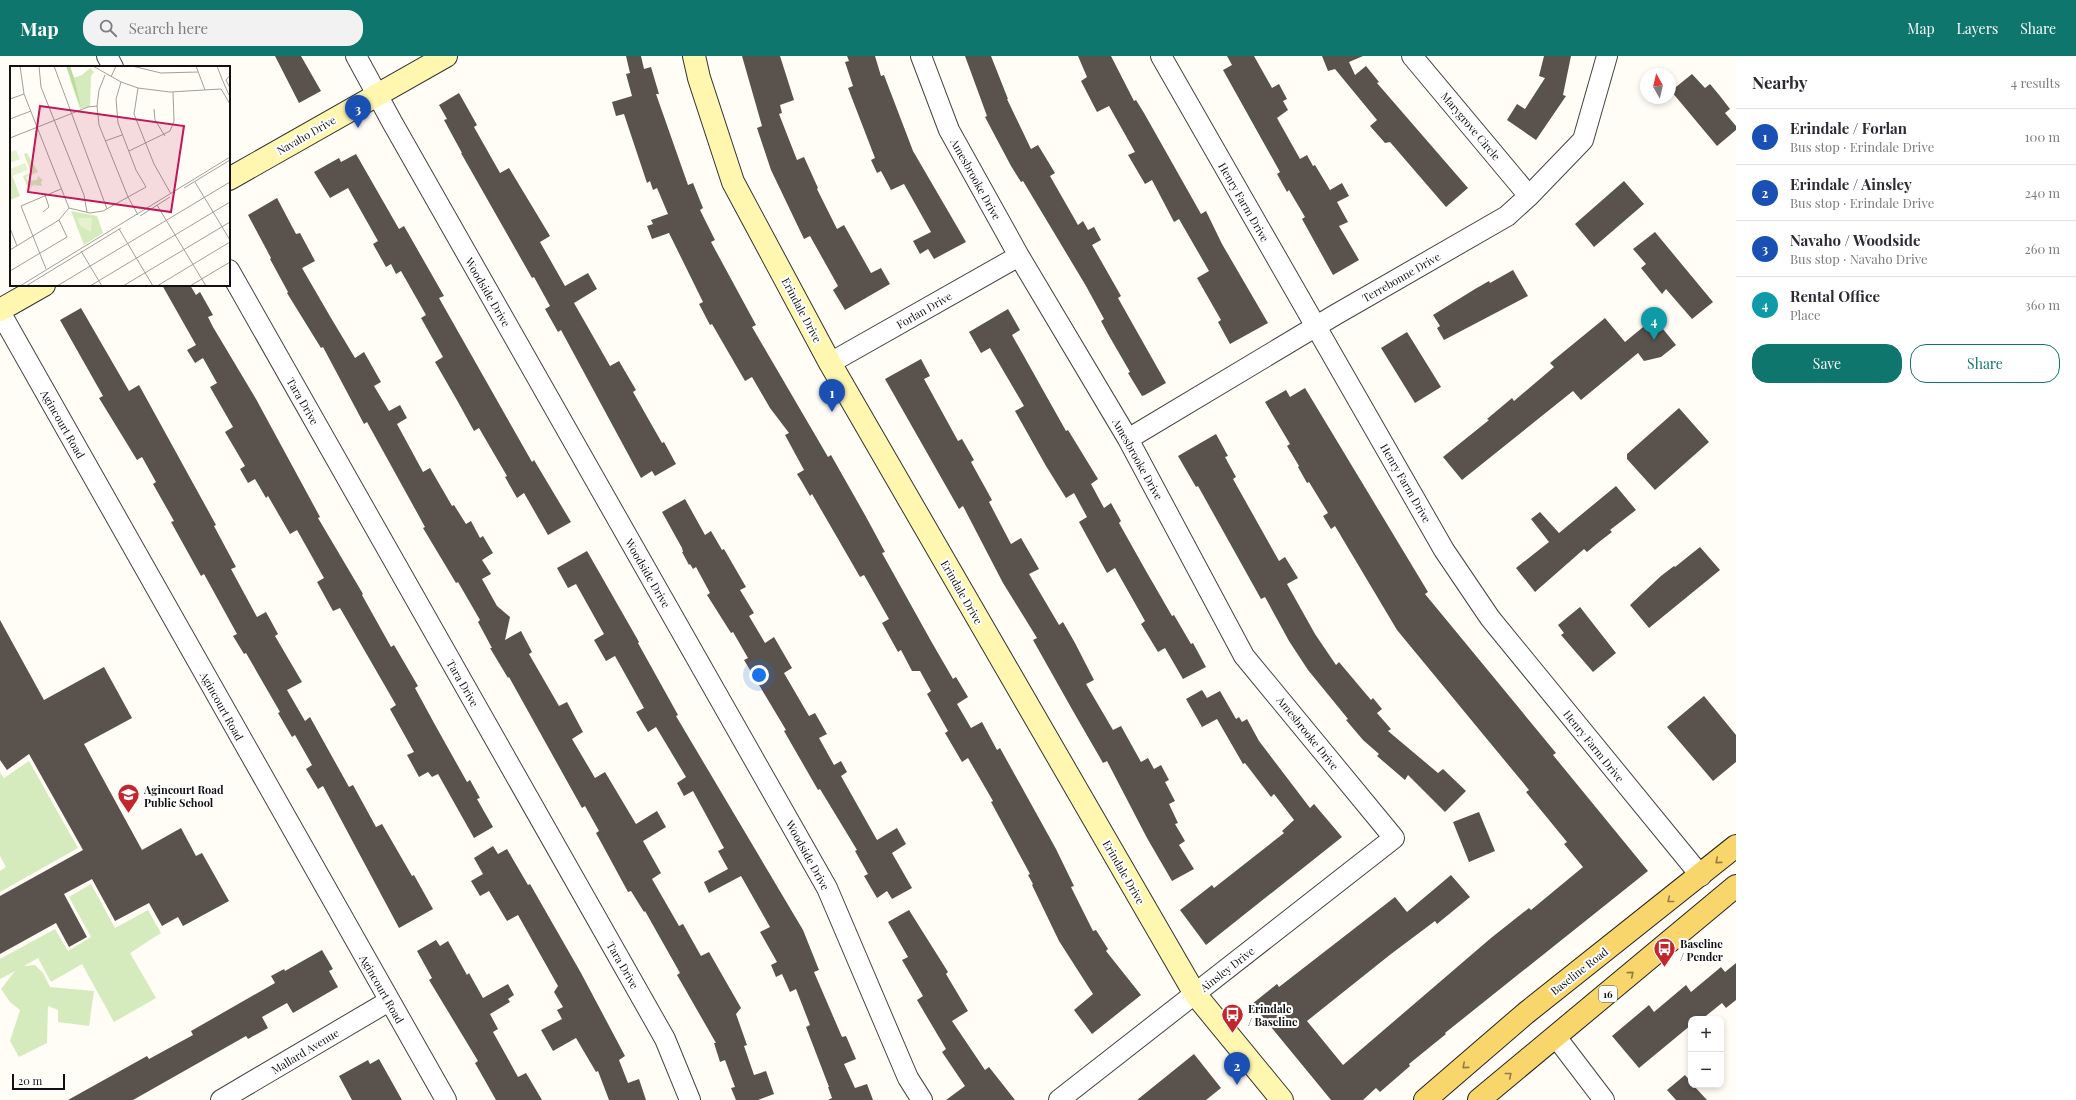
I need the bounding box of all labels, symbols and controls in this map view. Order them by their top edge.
search box [83,10,363,46]
text: Map [20,15,59,41]
icon: search [97,17,119,39]
text: Search here [129,18,208,38]
text: Map [1907,19,1935,38]
text: Layers [1957,19,1998,38]
text: Share [2020,19,2056,38]
inset map [10,66,230,286]
north arrow [1640,68,1676,104]
text: Nearby [1752,71,1807,93]
text: 4 results [2011,74,2060,91]
street label: Marygrove Circle [1438,89,1504,164]
pin: 3 [345,95,371,128]
street label: Navaho Drive [274,112,339,158]
text: Erindale / Forlan [1790,118,1907,138]
text: 1 [1763,128,1767,145]
text: 100 m [2025,128,2060,145]
street label: Amesbrooke Drive [947,135,1005,223]
text: Bus stop · Erindale Drive [1790,138,1934,155]
street label: Henry Farm Drive [1215,160,1273,245]
text: Erindale / Ainsley [1790,174,1912,194]
text: 2 [1762,184,1768,201]
text: 240 m [2025,184,2060,201]
text: Bus stop · Erindale Drive [1790,194,1934,211]
text: Navaho / Woodside [1790,230,1921,250]
text: 3 [1762,240,1768,257]
text: 260 m [2024,240,2060,257]
street label: Terrebonne Drive [1359,248,1443,305]
text: Bus stop · Navaho Drive [1790,250,1928,267]
street label: Woodside Drive [462,254,514,330]
street label: Erindale Drive [779,275,826,345]
text: Rental Office [1790,286,1880,306]
street label: Forlan Drive [894,288,955,332]
text: 4 [1762,296,1768,313]
text: 360 m [2025,296,2060,313]
text: Place [1790,306,1821,323]
pin: 4 [1641,307,1667,340]
button: Save [1752,344,1902,383]
button: Share [1910,344,2060,383]
street label: Tara Drive [283,375,323,428]
pin: 1 [819,379,845,412]
street label: Agincourt Road [37,386,89,461]
street label: Amesbrooke Drive [1109,415,1167,503]
street label: Henry Farm Drive [1377,441,1435,526]
street label: Woodside Drive [622,535,674,611]
street label: Erindale Drive [938,557,987,627]
street label: Tara Drive [443,657,483,710]
your location [749,665,769,685]
street label: Agincourt Road [196,668,247,744]
street label: Amesbrooke Drive [1273,692,1343,773]
street label: Henry Farm Drive [1560,707,1628,786]
school or university icon: Agincourt Road Public School [115,782,141,815]
place label: Agincourt Road Public School [143,782,224,810]
street label: Woodside Drive [782,817,834,893]
street label: Erindale Drive [1100,837,1149,907]
one-way arrow [1716,856,1723,863]
one-way arrow [1667,895,1674,902]
bus stop icon: Baseline / Pender [1652,936,1678,969]
place label: Baseline / Pender [1680,936,1724,964]
street label: Tara Drive [603,939,643,992]
street label: Ainsley Drive [1196,943,1258,996]
street label: Baseline Road [1547,943,1611,998]
street label: Agincourt Road [356,951,408,1026]
one-way arrow [1626,972,1634,979]
road number: 16 [1599,986,1617,1002]
bus stop icon: Erindale / Baseline [1220,1001,1246,1034]
place label: Erindale / Baseline [1248,1001,1298,1029]
map controls [1688,1016,1724,1088]
button: + [1688,1016,1724,1052]
street label: Mallard Avenue [268,1025,342,1077]
pin: 2 [1224,1052,1250,1085]
button: − [1688,1052,1724,1088]
one-way arrow [1462,1061,1470,1068]
scale bar [12,1072,65,1091]
text: 20 m [18,1073,42,1088]
one-way arrow [1505,1073,1512,1080]

